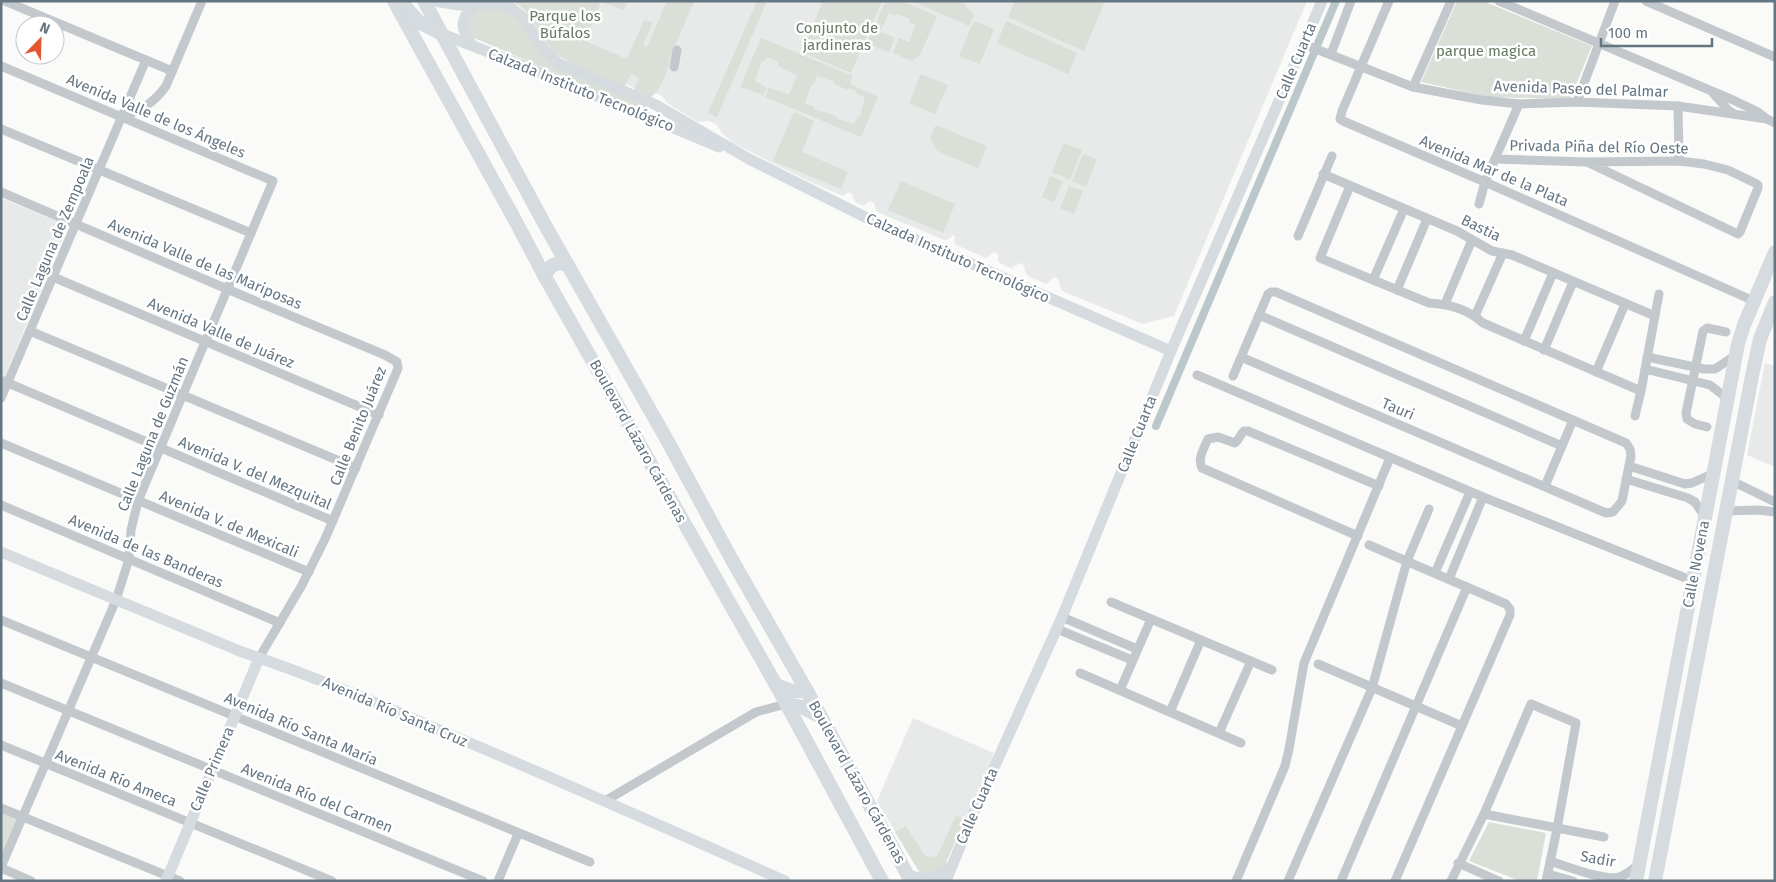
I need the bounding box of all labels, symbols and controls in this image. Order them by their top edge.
park label: Parque los Búfalos [529,7,601,42]
north arrow [15,15,65,65]
scale bar [1601,15,1712,47]
text: N [37,19,52,38]
park label: Conjunto de jardineras [796,19,878,54]
street label: Calle Cuarta [1272,20,1320,102]
text: 100 m [1608,24,1648,42]
park label: parque magica [1436,42,1536,60]
street label: Calzada Instituto Tecnológico [485,44,677,136]
street label: Avenida Valle de los Ángeles [64,70,248,162]
street label: Avenida Paseo del Palmar [1493,77,1669,101]
street label: Avenida Mar de la Plata [1417,131,1571,211]
street label: Privada Piña del Río Oeste [1509,136,1689,158]
street label: Calle Laguna de Zempoala [12,154,98,324]
street label: Calzada Instituto Tecnológico [863,209,1053,307]
street label: Bastia [1458,211,1504,245]
street label: Avenida Valle de las Mariposas [105,215,305,313]
street label: Avenida Valle de Juárez [145,294,297,372]
street label: Calle Laguna de Guzmán [114,354,192,514]
street label: Boulevard Lázaro Cárdenas [586,356,690,526]
street label: Calle Benito Juárez [326,363,390,488]
street label: Calle Cuarta [1113,393,1161,475]
street label: Tauri [1379,394,1417,424]
street label: Avenida V. del Mezquital [176,433,335,514]
street label: Avenida V. de Mexicali [157,487,301,561]
street label: Avenida de las Banderas [66,510,226,592]
street label: Calle Novena [1679,519,1713,609]
street label: Avenida Río Santa Cruz [320,673,471,751]
street label: Avenida Río Santa María [222,689,380,769]
street label: Boulevard Lázaro Cárdenas [805,697,909,867]
street label: Calle Primera [186,724,238,814]
street label: Avenida Río Ameca [53,745,179,811]
street label: Avenida Río del Carmen [239,759,395,837]
street label: Calle Cuarta [952,765,1002,847]
street label: Sadir [1579,847,1617,871]

